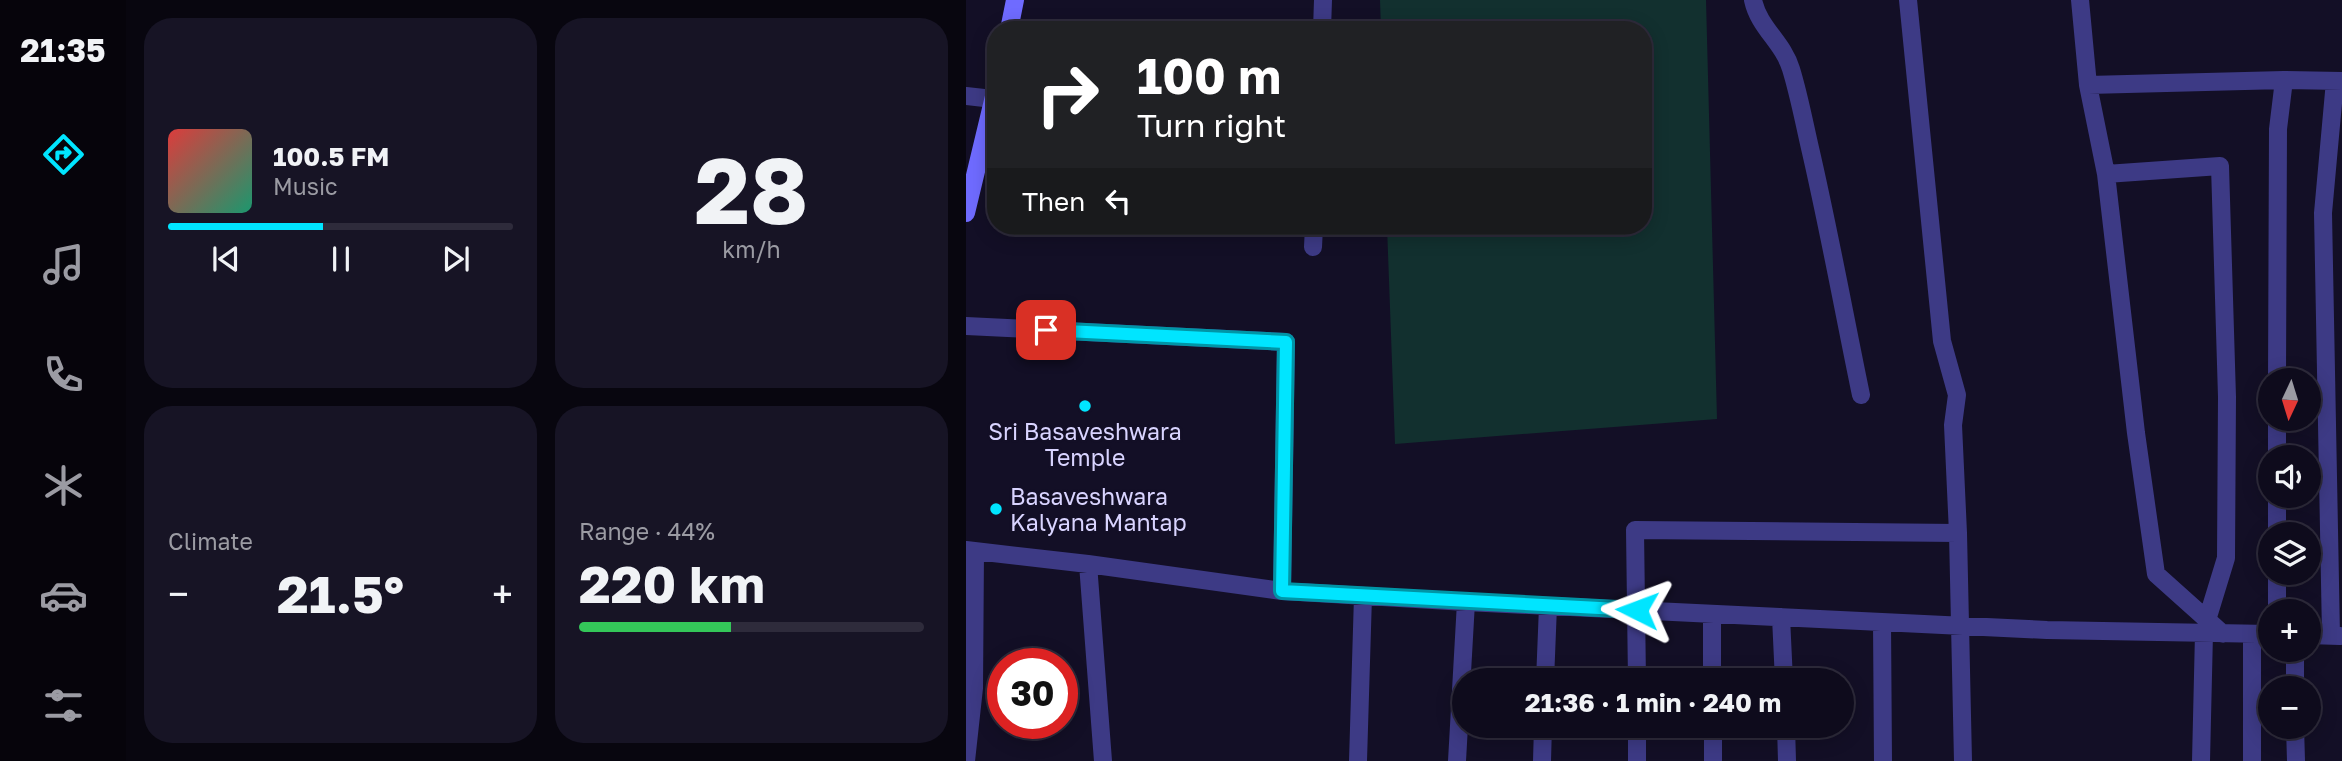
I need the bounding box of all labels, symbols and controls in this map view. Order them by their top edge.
text: 21:35 [20,31,106,69]
text: 100 m [1137,46,1281,105]
icon: right [1022,49,1113,140]
text: Turn right [1137,106,1286,144]
icon: directions [39,130,88,179]
text: 28 [695,135,808,244]
text: 100.5 FM [273,141,389,172]
text: Music [273,172,338,200]
icon: left [1099,182,1137,220]
text: Then [1022,186,1085,217]
text: km/h [722,235,781,263]
icon: music [39,240,88,289]
icon: previous [207,240,245,278]
icon: pause [322,240,360,278]
icon: next [437,240,475,278]
pin [1016,300,1076,360]
icon: arrive [1027,311,1065,349]
icon: phone [39,350,88,399]
north arrow [2258,368,2320,430]
map controls [2258,368,2321,739]
marker: Sri Basaveshwara Temple [1077,398,1093,414]
place label: Sri Basaveshwara Temple [988,417,1182,471]
button: sound [2258,445,2321,508]
icon: climate [39,461,88,510]
place label: Basaveshwara Kalyana Mantap [1010,482,1187,536]
marker: Basaveshwara Kalyana Mantap [988,501,1004,517]
text: Range · 44% [579,517,715,545]
button: layers [2258,522,2321,585]
text: Climate [168,527,253,555]
text: 220 km [579,552,765,614]
text: 21.5° [277,562,404,624]
icon: car [39,571,88,620]
text: − [168,571,189,616]
text: + [492,571,513,616]
position arrow [1600,573,1674,647]
button: + [2258,599,2321,662]
speed limit sign: 30 [987,648,1078,739]
button: − [2258,676,2321,739]
icon: filters [39,681,88,730]
text: 21:36 · 1 min · 240 m [1525,687,1781,718]

